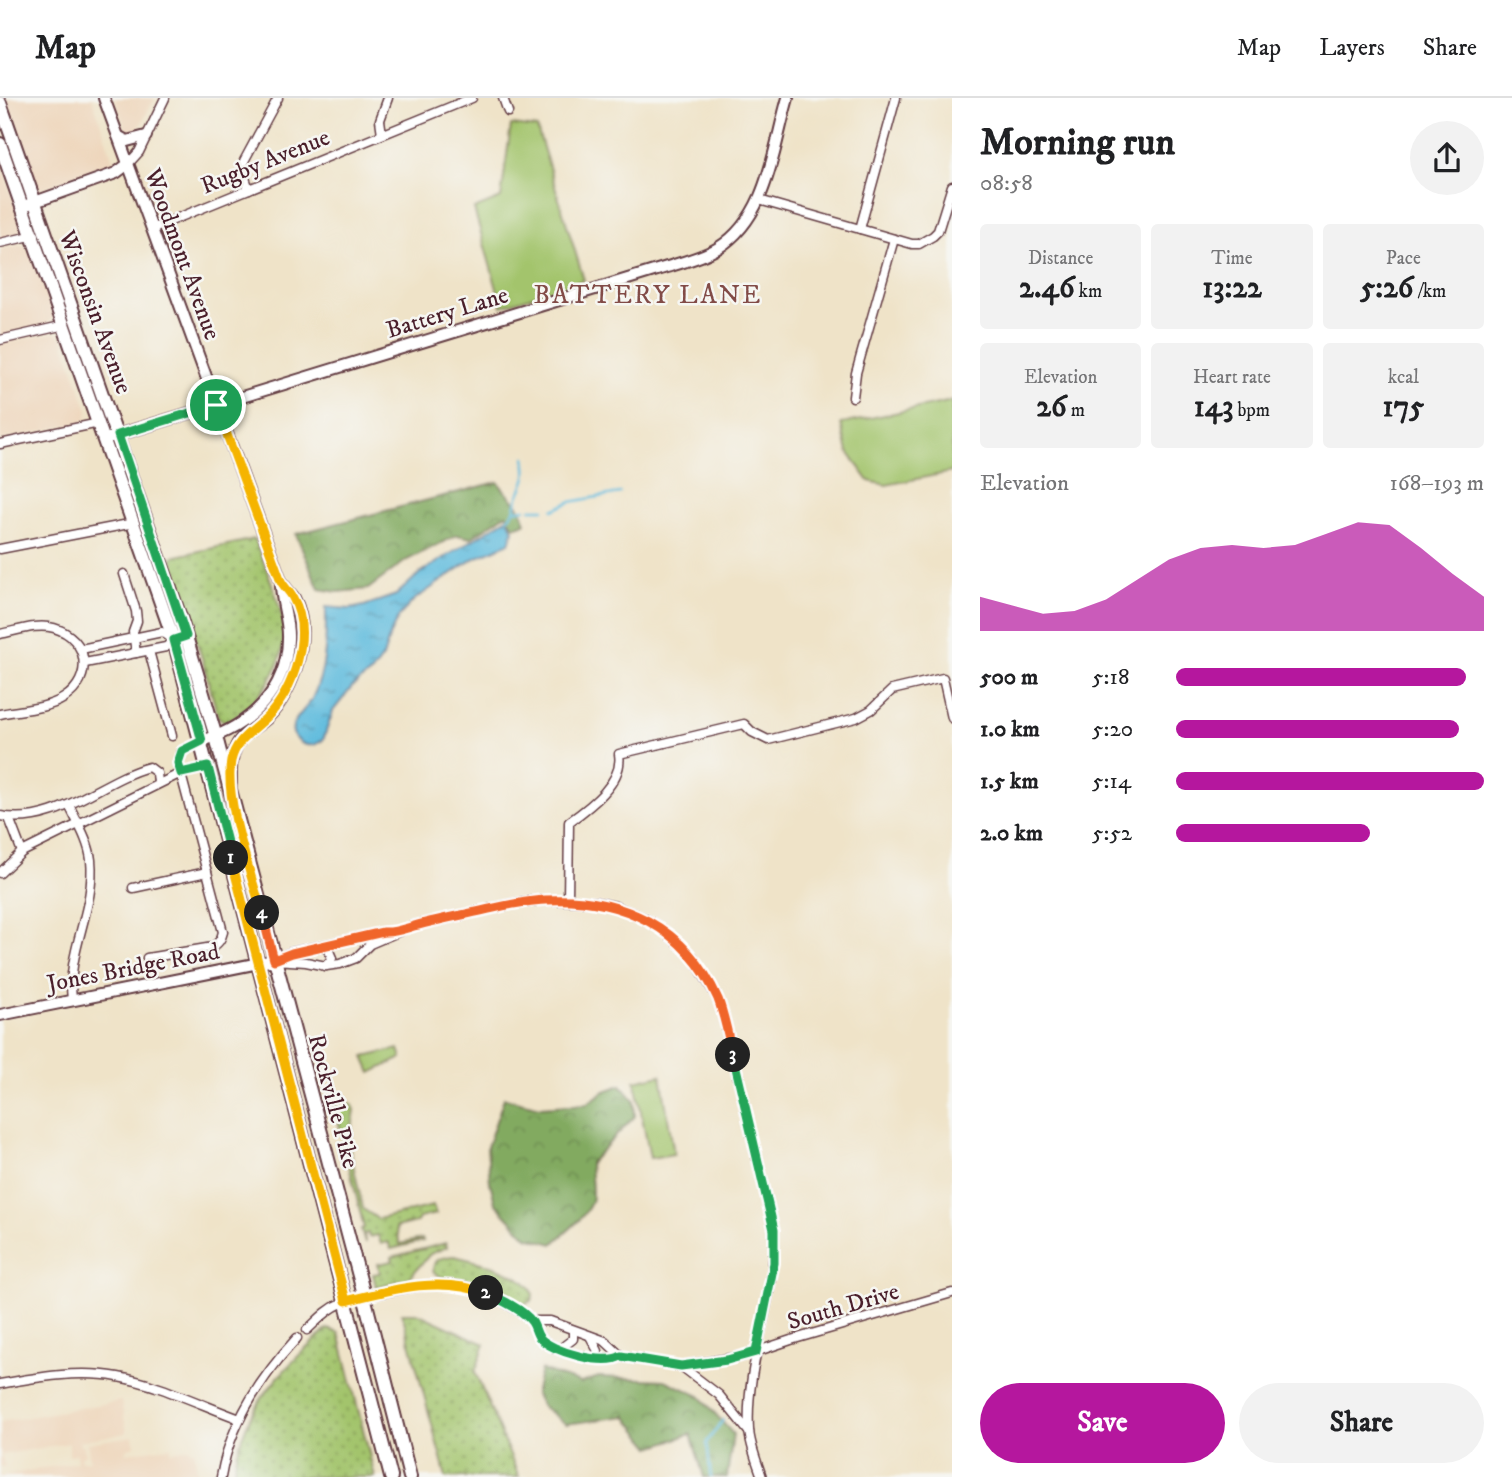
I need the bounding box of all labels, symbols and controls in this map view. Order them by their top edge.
text: Map [35,28,96,69]
text: Map [1237,33,1281,63]
text: Layers [1319,33,1385,63]
text: Share [1423,33,1477,63]
text: Morning run [980,119,1175,167]
button: share [1410,121,1484,195]
street label: Rugby Avenue [197,122,334,201]
street label: Woodmont Avenue [137,164,227,344]
text: 08:58 [980,169,1033,198]
street label: Wisconsin Avenue [51,226,139,398]
text: Distance [1028,247,1093,270]
text: Time [1211,247,1253,270]
text: Pace [1386,247,1421,270]
text: 2.46 [1019,270,1075,307]
text: 13:22 [1202,270,1262,307]
text: 5:26 [1360,270,1413,307]
district label: BATTERY LANE [533,279,763,312]
street label: Battery Lane [383,280,512,346]
text: km [1075,280,1102,303]
text: /km [1413,280,1446,303]
text: Elevation [1024,366,1097,389]
text: Heart rate [1193,366,1271,389]
text: kcal [1388,366,1419,389]
pin [186,375,246,435]
icon: arrive [197,386,235,424]
text: 26 [1036,389,1067,426]
text: 143 [1194,389,1233,426]
text: 175 [1383,389,1424,426]
text: m [1067,399,1085,422]
text: bpm [1233,399,1270,422]
text: Elevation [980,469,1069,498]
text: 168–193 m [1389,469,1484,498]
text: 500 m [980,663,1038,692]
text: 5:18 [1092,663,1129,692]
text: 1.0 km [980,715,1040,744]
text: 5:20 [1092,715,1133,744]
text: 1.5 km [980,767,1039,796]
text: 5:14 [1092,767,1131,796]
text: 2.0 km [980,819,1043,848]
text: 5:52 [1092,819,1132,848]
pin: 1 [214,840,248,876]
text: 1 [227,846,234,869]
pin: 4 [244,896,280,930]
text: 4 [256,901,267,924]
street label: Jones Bridge Road [42,937,222,1000]
street label: Rockville Pike [301,1031,365,1172]
pin: 3 [716,1038,750,1072]
text: 3 [729,1043,736,1066]
pin: 2 [468,1276,504,1310]
street label: South Drive [784,1277,903,1337]
text: 2 [481,1281,490,1304]
button: Save [980,1383,1225,1463]
button: Share [1239,1383,1484,1463]

